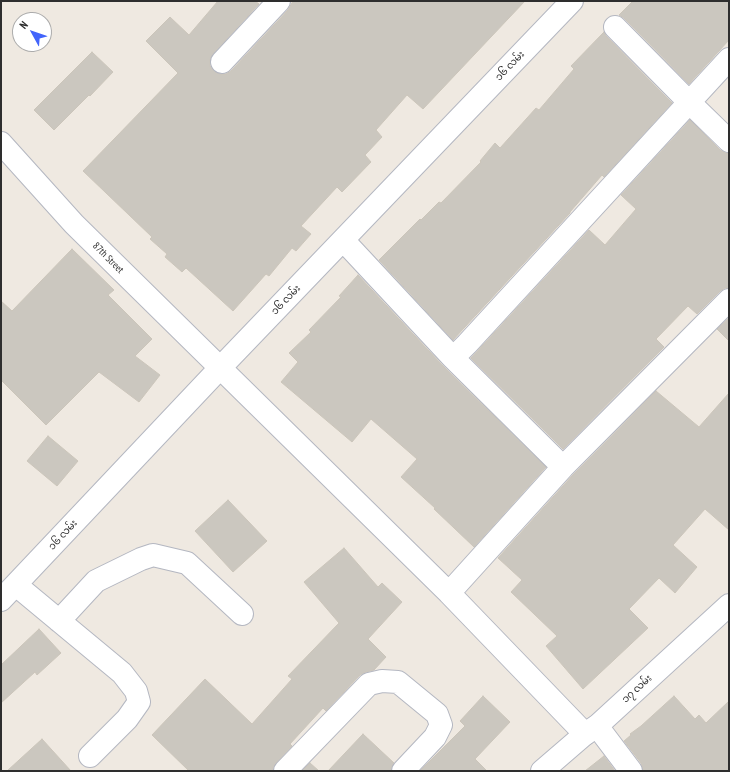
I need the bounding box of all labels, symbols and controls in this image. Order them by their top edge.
north arrow [12,12,52,52]
text: N [16,18,31,32]
street label: ၁၆ လမ်း [493,49,527,83]
street label: 87th Street [90,240,126,276]
street label: ၁၆ လမ်း [269,283,303,317]
street label: ၁၆ လမ်း [46,517,80,553]
street label: ၁၇ လမ်း [620,672,654,706]

